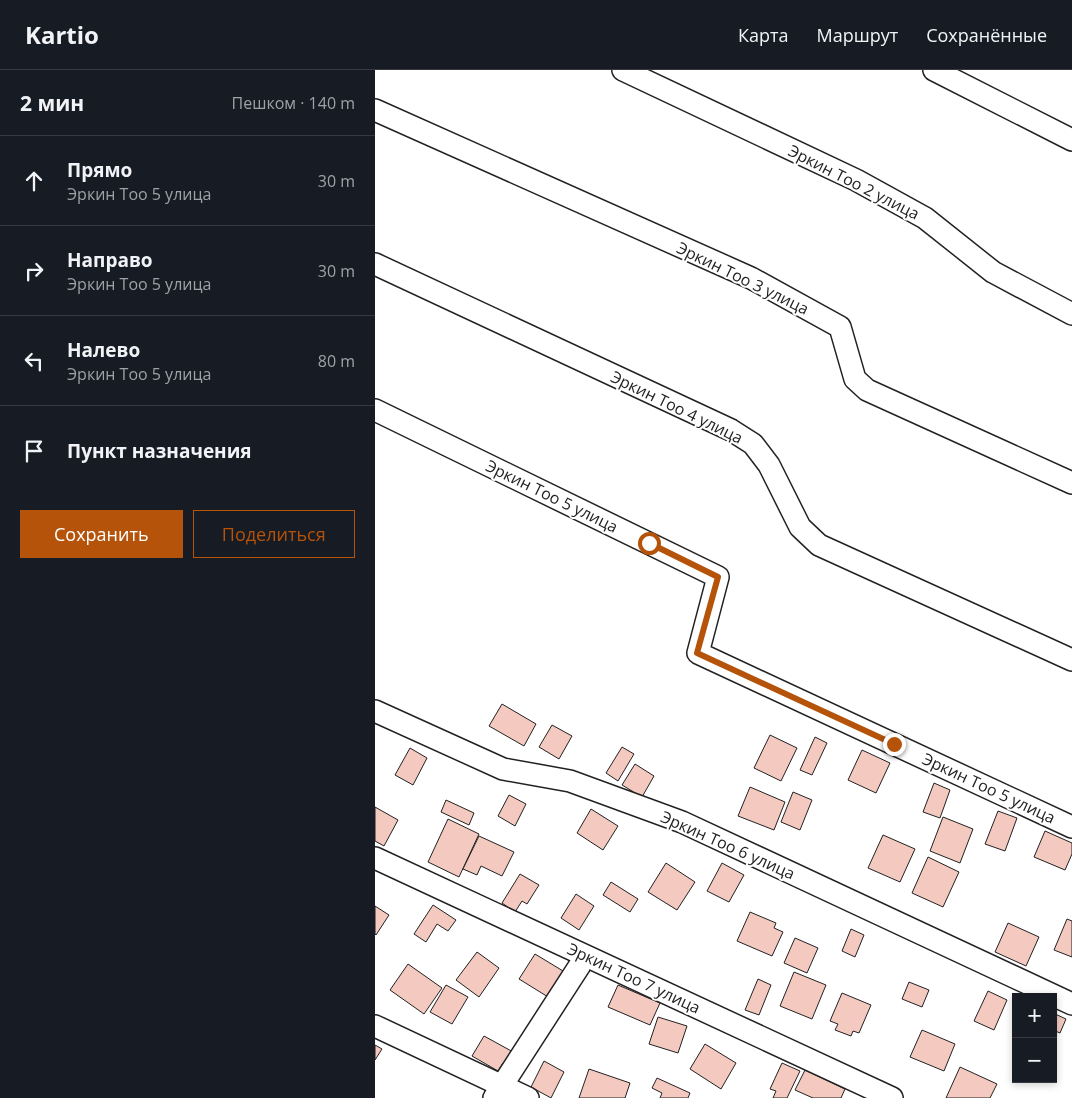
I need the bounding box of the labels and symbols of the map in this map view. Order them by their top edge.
street label: Эркин Тоо 2 улица [785,139,923,225]
street label: Эркин Тоо 3 улица [673,236,813,320]
street label: Эркин Тоо 4 улица [607,365,747,449]
street label: Эркин Тоо 5 улица [482,454,622,538]
route start [638,532,661,555]
route end [883,733,906,756]
street label: Эркин Тоо 5 улица [919,748,1059,828]
street label: Эркин Тоо 6 улица [658,806,798,884]
street label: Эркин Тоо 7 улица [564,938,704,1018]

